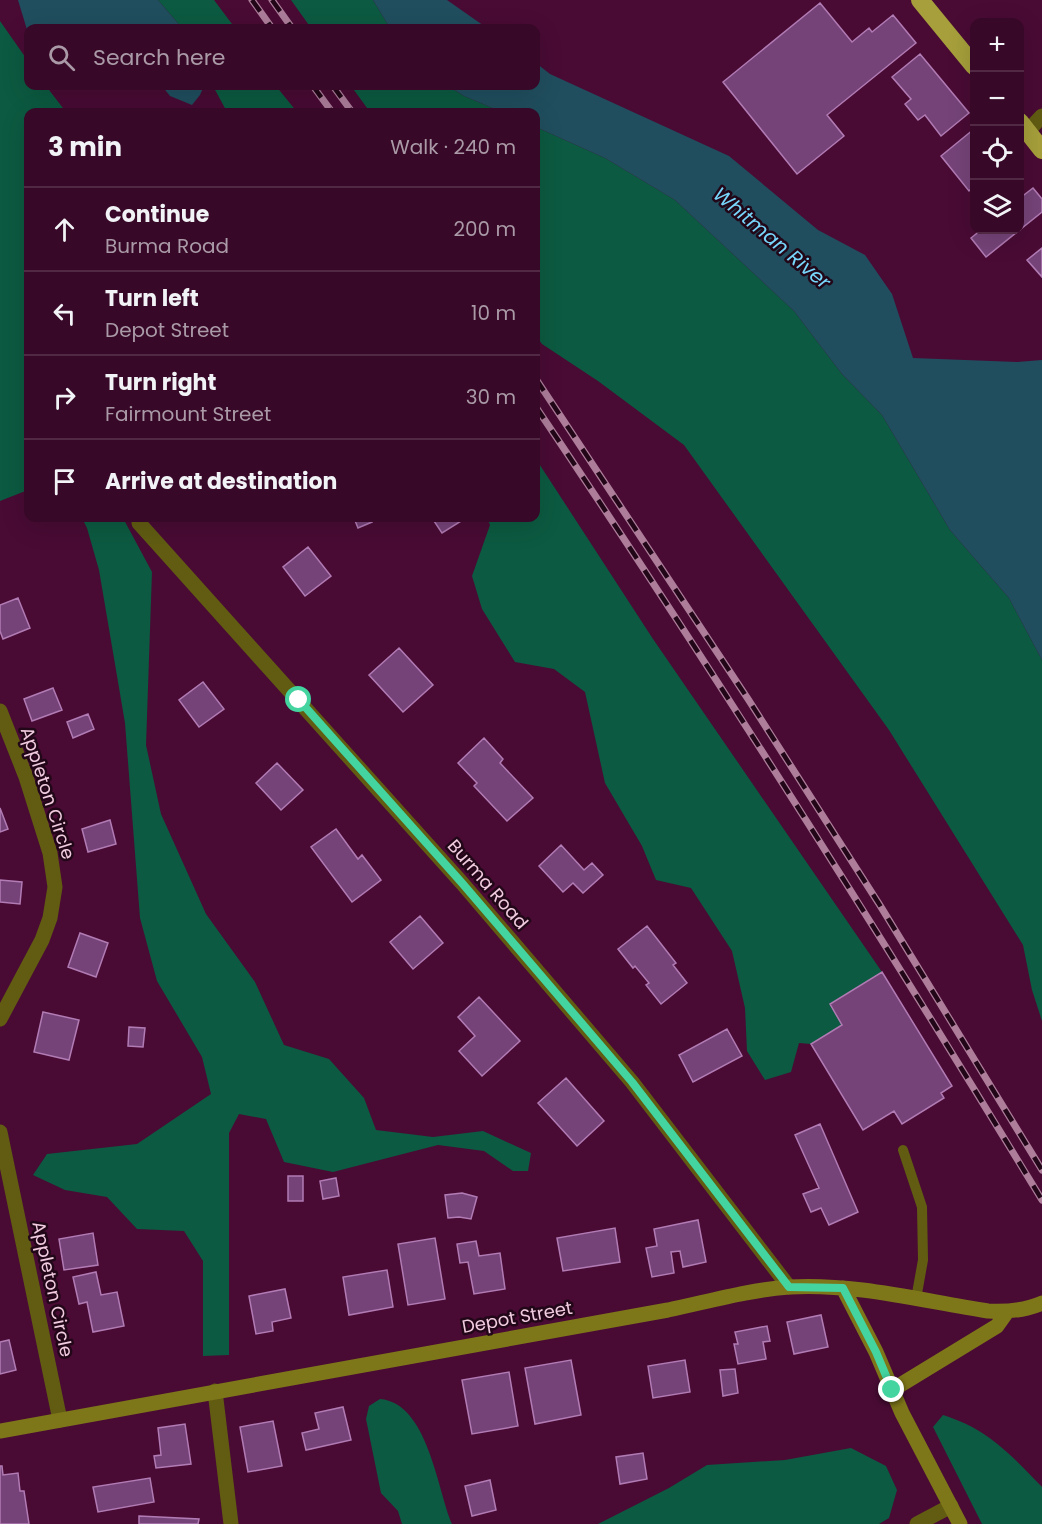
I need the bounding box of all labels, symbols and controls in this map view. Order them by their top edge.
map controls [970,18,1024,234]
button: + [970,18,1024,72]
search box [24,24,540,90]
icon: search [45,41,78,74]
text: Search here [93,42,226,73]
button: − [970,72,1024,126]
button: locate [970,126,1024,180]
text: 3 min [48,129,122,165]
text: Walk · 240 m [390,133,516,161]
water label: Whitman River [707,180,837,296]
button: layers [970,180,1024,234]
text: Continue [105,199,209,230]
icon: ahead [48,213,81,246]
text: 200 m [453,215,516,243]
text: Burma Road [105,232,229,260]
text: Turn left [105,283,199,314]
icon: left [48,297,81,330]
text: 10 m [471,299,516,327]
text: Depot Street [105,316,229,344]
text: Turn right [105,367,216,398]
icon: right [48,381,81,414]
text: 30 m [466,383,516,411]
text: Fairmount Street [105,400,271,428]
icon: arrive [48,465,81,498]
text: Arrive at destination [105,466,337,497]
route start [285,686,311,712]
street label: Appleton Circle [15,724,81,862]
street label: Burma Road [442,834,534,934]
street label: Appleton Circle [26,1219,80,1359]
street label: Depot Street [460,1295,574,1339]
route end [878,1376,904,1402]

